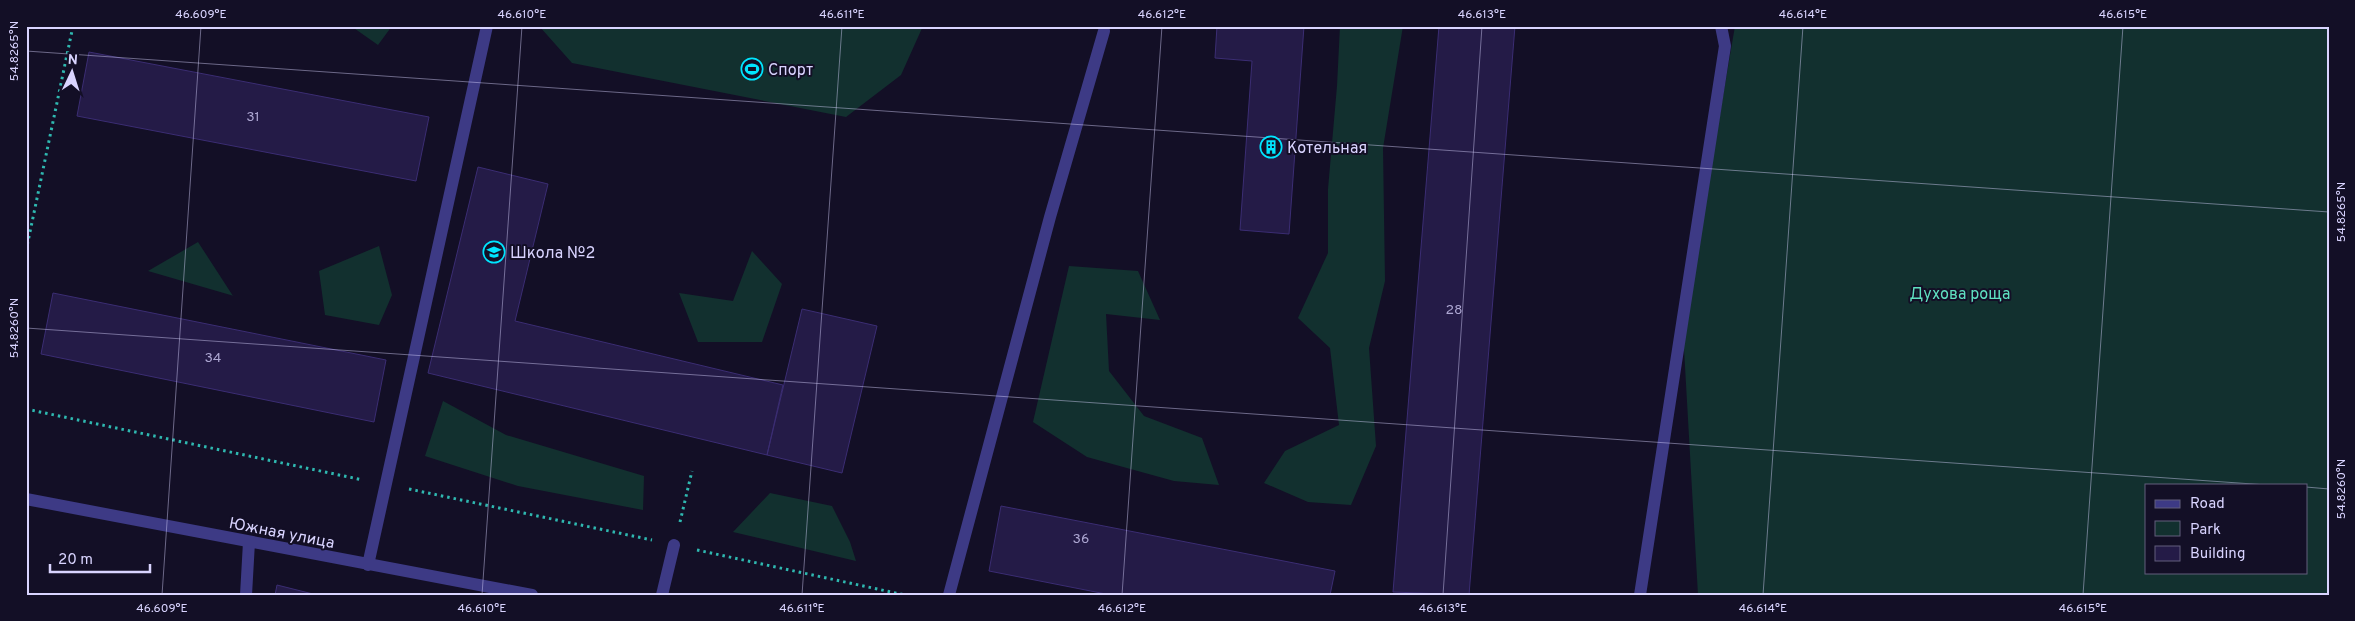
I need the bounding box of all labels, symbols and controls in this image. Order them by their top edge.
text: 46.609°E [175,7,227,23]
text: 46.610°E [498,7,546,23]
text: 46.611°E [819,7,865,23]
text: 46.612°E [1138,7,1186,23]
text: 46.613°E [1458,7,1506,23]
text: 46.614°E [1779,7,1827,23]
text: 46.615°E [2099,7,2147,23]
text: 54.8265°N [7,21,23,81]
north arrow [48,48,98,98]
text: N [67,52,78,69]
sports icon: Спорт [740,57,764,81]
place label: Спорт [768,61,813,81]
house number: 31 [246,109,260,126]
building icon: Котельная [1259,135,1283,159]
place label: Котельная [1287,139,1367,159]
text: 54.8265°N [2334,182,2350,242]
school or university icon: Школа №2 [482,240,506,264]
place label: Школа №2 [510,244,595,264]
park label: Духова роща [1909,285,2011,305]
text: 54.8260°N [7,298,23,358]
house number: 28 [1445,302,1463,319]
house number: 34 [204,350,222,367]
text: 54.8260°N [2334,459,2350,519]
legend [2145,484,2308,574]
text: Road [2190,495,2225,514]
street label: Южная улица [227,514,336,554]
text: Park [2190,521,2221,540]
house number: 36 [1073,531,1089,548]
scale bar [50,541,150,573]
text: Building [2190,545,2245,564]
text: 20 m [58,551,93,570]
text: 46.609°E [136,601,188,617]
text: 46.610°E [458,601,506,617]
text: 46.611°E [779,601,825,617]
text: 46.612°E [1098,601,1146,617]
text: 46.613°E [1419,601,1467,617]
text: 46.614°E [1739,601,1787,617]
text: 46.615°E [2059,601,2107,617]

